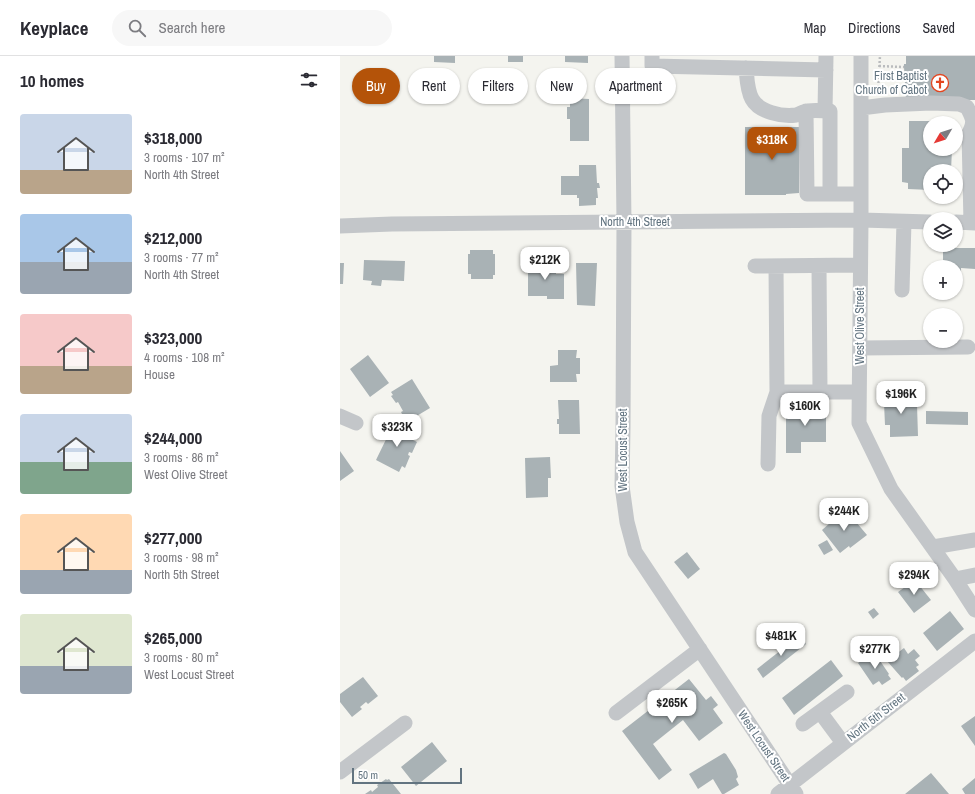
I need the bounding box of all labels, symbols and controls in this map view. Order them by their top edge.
search box [112,10,392,46]
text: Keyplace [20,15,88,41]
icon: search [126,17,148,39]
text: Search here [158,17,225,38]
text: Map [804,19,826,37]
text: Directions [848,19,900,37]
text: Saved [922,19,955,37]
chip: Buy [352,68,400,104]
chip: Rent [408,68,460,104]
chip: Filters [468,68,528,104]
chip: New [536,68,587,104]
chip: Apartment [595,68,676,104]
place label: First Baptist Church of Cabot [855,68,927,98]
text: 10 homes [20,69,84,92]
icon: filters [298,69,320,91]
church icon: First Baptist Church of Cabot [930,73,950,93]
north arrow [923,116,963,156]
map controls [923,116,963,348]
text: $318,000 [144,126,202,149]
pin: $318K [744,127,800,161]
icon: home [52,130,100,178]
text: $318K [756,131,788,148]
text: 3 rooms · 107 m² [144,149,225,166]
button: locate [923,164,963,204]
text: North 4th Street [144,166,219,183]
button: layers [923,212,963,252]
street label: North 4th Street [600,214,670,230]
text: $212,000 [144,226,202,249]
icon: home [52,230,100,278]
pin: $212K [517,247,573,281]
text: 3 rooms · 77 m² [144,249,219,266]
text: $212K [529,251,561,268]
button: + [923,260,963,300]
text: North 4th Street [144,266,219,283]
street label: West Olive Street [852,287,868,364]
button: − [923,308,963,348]
text: $323,000 [144,326,202,349]
icon: home [52,330,100,378]
text: 4 rooms · 108 m² [144,349,225,366]
text: House [144,366,175,383]
pin: $196K [873,381,929,415]
text: $196K [885,385,917,402]
pin: $160K [777,393,833,427]
text: $160K [789,397,821,414]
street label: West Locust Street [615,408,631,491]
pin: $323K [369,414,425,448]
text: $323K [381,418,413,435]
text: $244,000 [144,426,202,449]
icon: home [52,430,100,478]
text: 3 rooms · 86 m² [144,449,219,466]
text: West Olive Street [144,466,227,483]
pin: $244K [816,498,872,532]
text: $244K [828,502,860,519]
text: $277,000 [144,526,202,549]
icon: home [52,530,100,578]
text: 3 rooms · 98 m² [144,549,219,566]
pin: $294K [886,562,942,596]
text: North 5th Street [144,566,219,583]
text: $294K [898,566,930,583]
pin: $481K [753,623,809,657]
text: $265,000 [144,626,202,649]
text: $481K [765,627,797,644]
icon: home [52,630,100,678]
pin: $277K [847,636,903,670]
text: $277K [859,640,891,657]
text: 3 rooms · 80 m² [144,649,219,666]
text: West Locust Street [144,666,234,683]
street label: North 5th Street [844,689,909,745]
pin: $265K [644,690,700,724]
text: $265K [656,694,688,711]
street label: West Locust Street [734,707,794,785]
scale bar [352,766,462,785]
text: 50 m [358,768,378,782]

